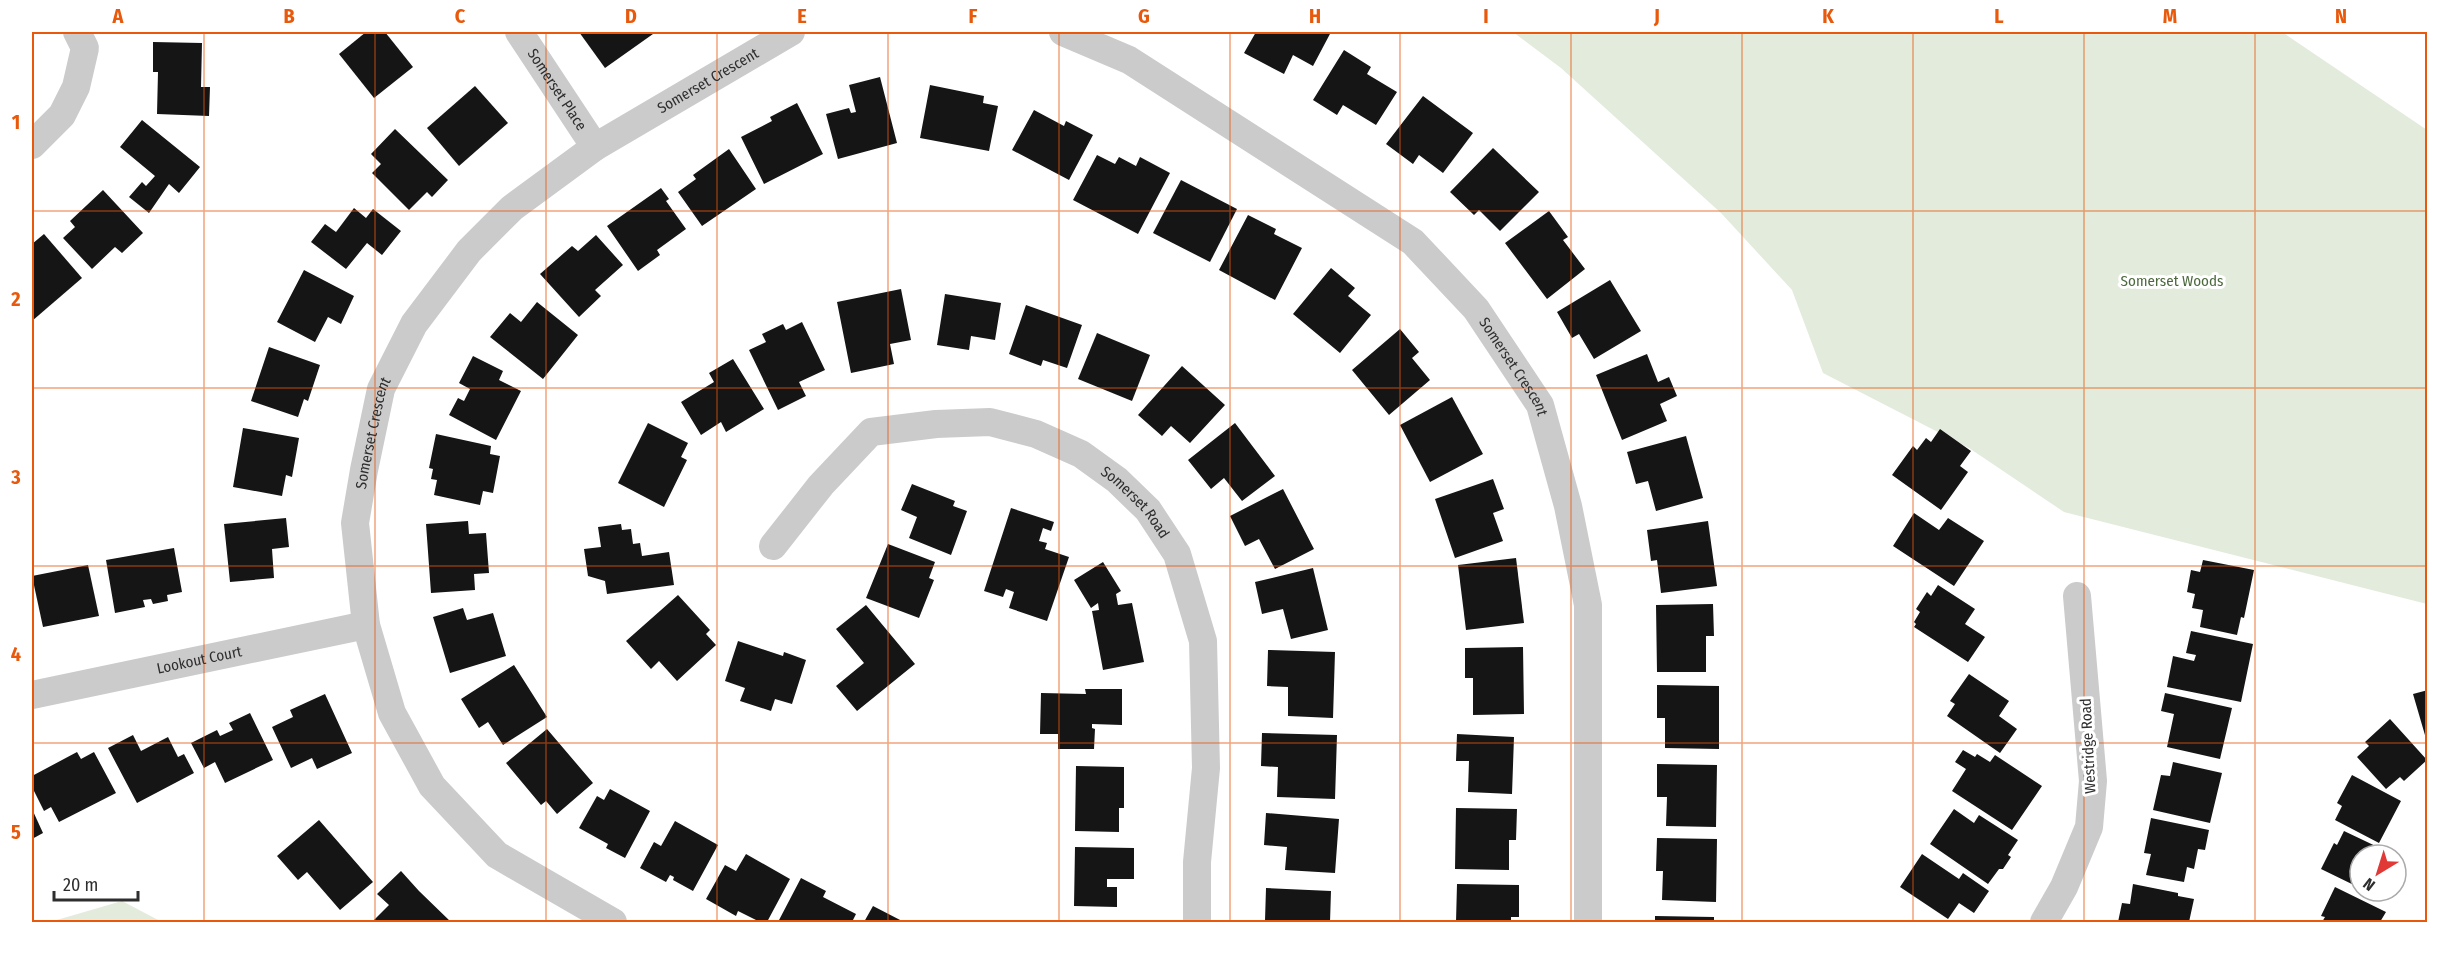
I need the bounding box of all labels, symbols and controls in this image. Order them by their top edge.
text: A [112,4,125,28]
text: B [283,4,295,28]
text: C [455,4,466,28]
text: D [625,4,637,28]
text: E [797,4,807,28]
text: F [969,4,978,28]
text: G [1138,4,1150,28]
text: H [1309,4,1321,28]
text: I [1483,4,1489,28]
text: J [1653,4,1660,28]
text: K [1822,4,1834,28]
text: L [1994,4,2004,28]
text: M [2163,4,2177,28]
text: N [2335,4,2347,28]
street label: Somerset Crescent [654,44,762,117]
street label: Somerset Place [524,45,590,134]
text: 1 [12,110,20,134]
park label: Somerset Woods [2121,272,2223,290]
text: 2 [10,287,21,311]
street label: Somerset Crescent [1475,314,1552,418]
street label: Somerset Crescent [352,374,395,490]
street label: Somerset Road [1097,462,1173,542]
text: 3 [10,465,21,489]
text: 4 [11,642,21,666]
street label: Lookout Court [155,642,244,678]
street label: Westridge Road [2077,698,2099,794]
text: 5 [11,820,21,844]
north arrow [2348,843,2408,903]
scale bar [54,864,138,902]
text: 20 m [63,874,98,896]
text: N [2359,874,2379,895]

